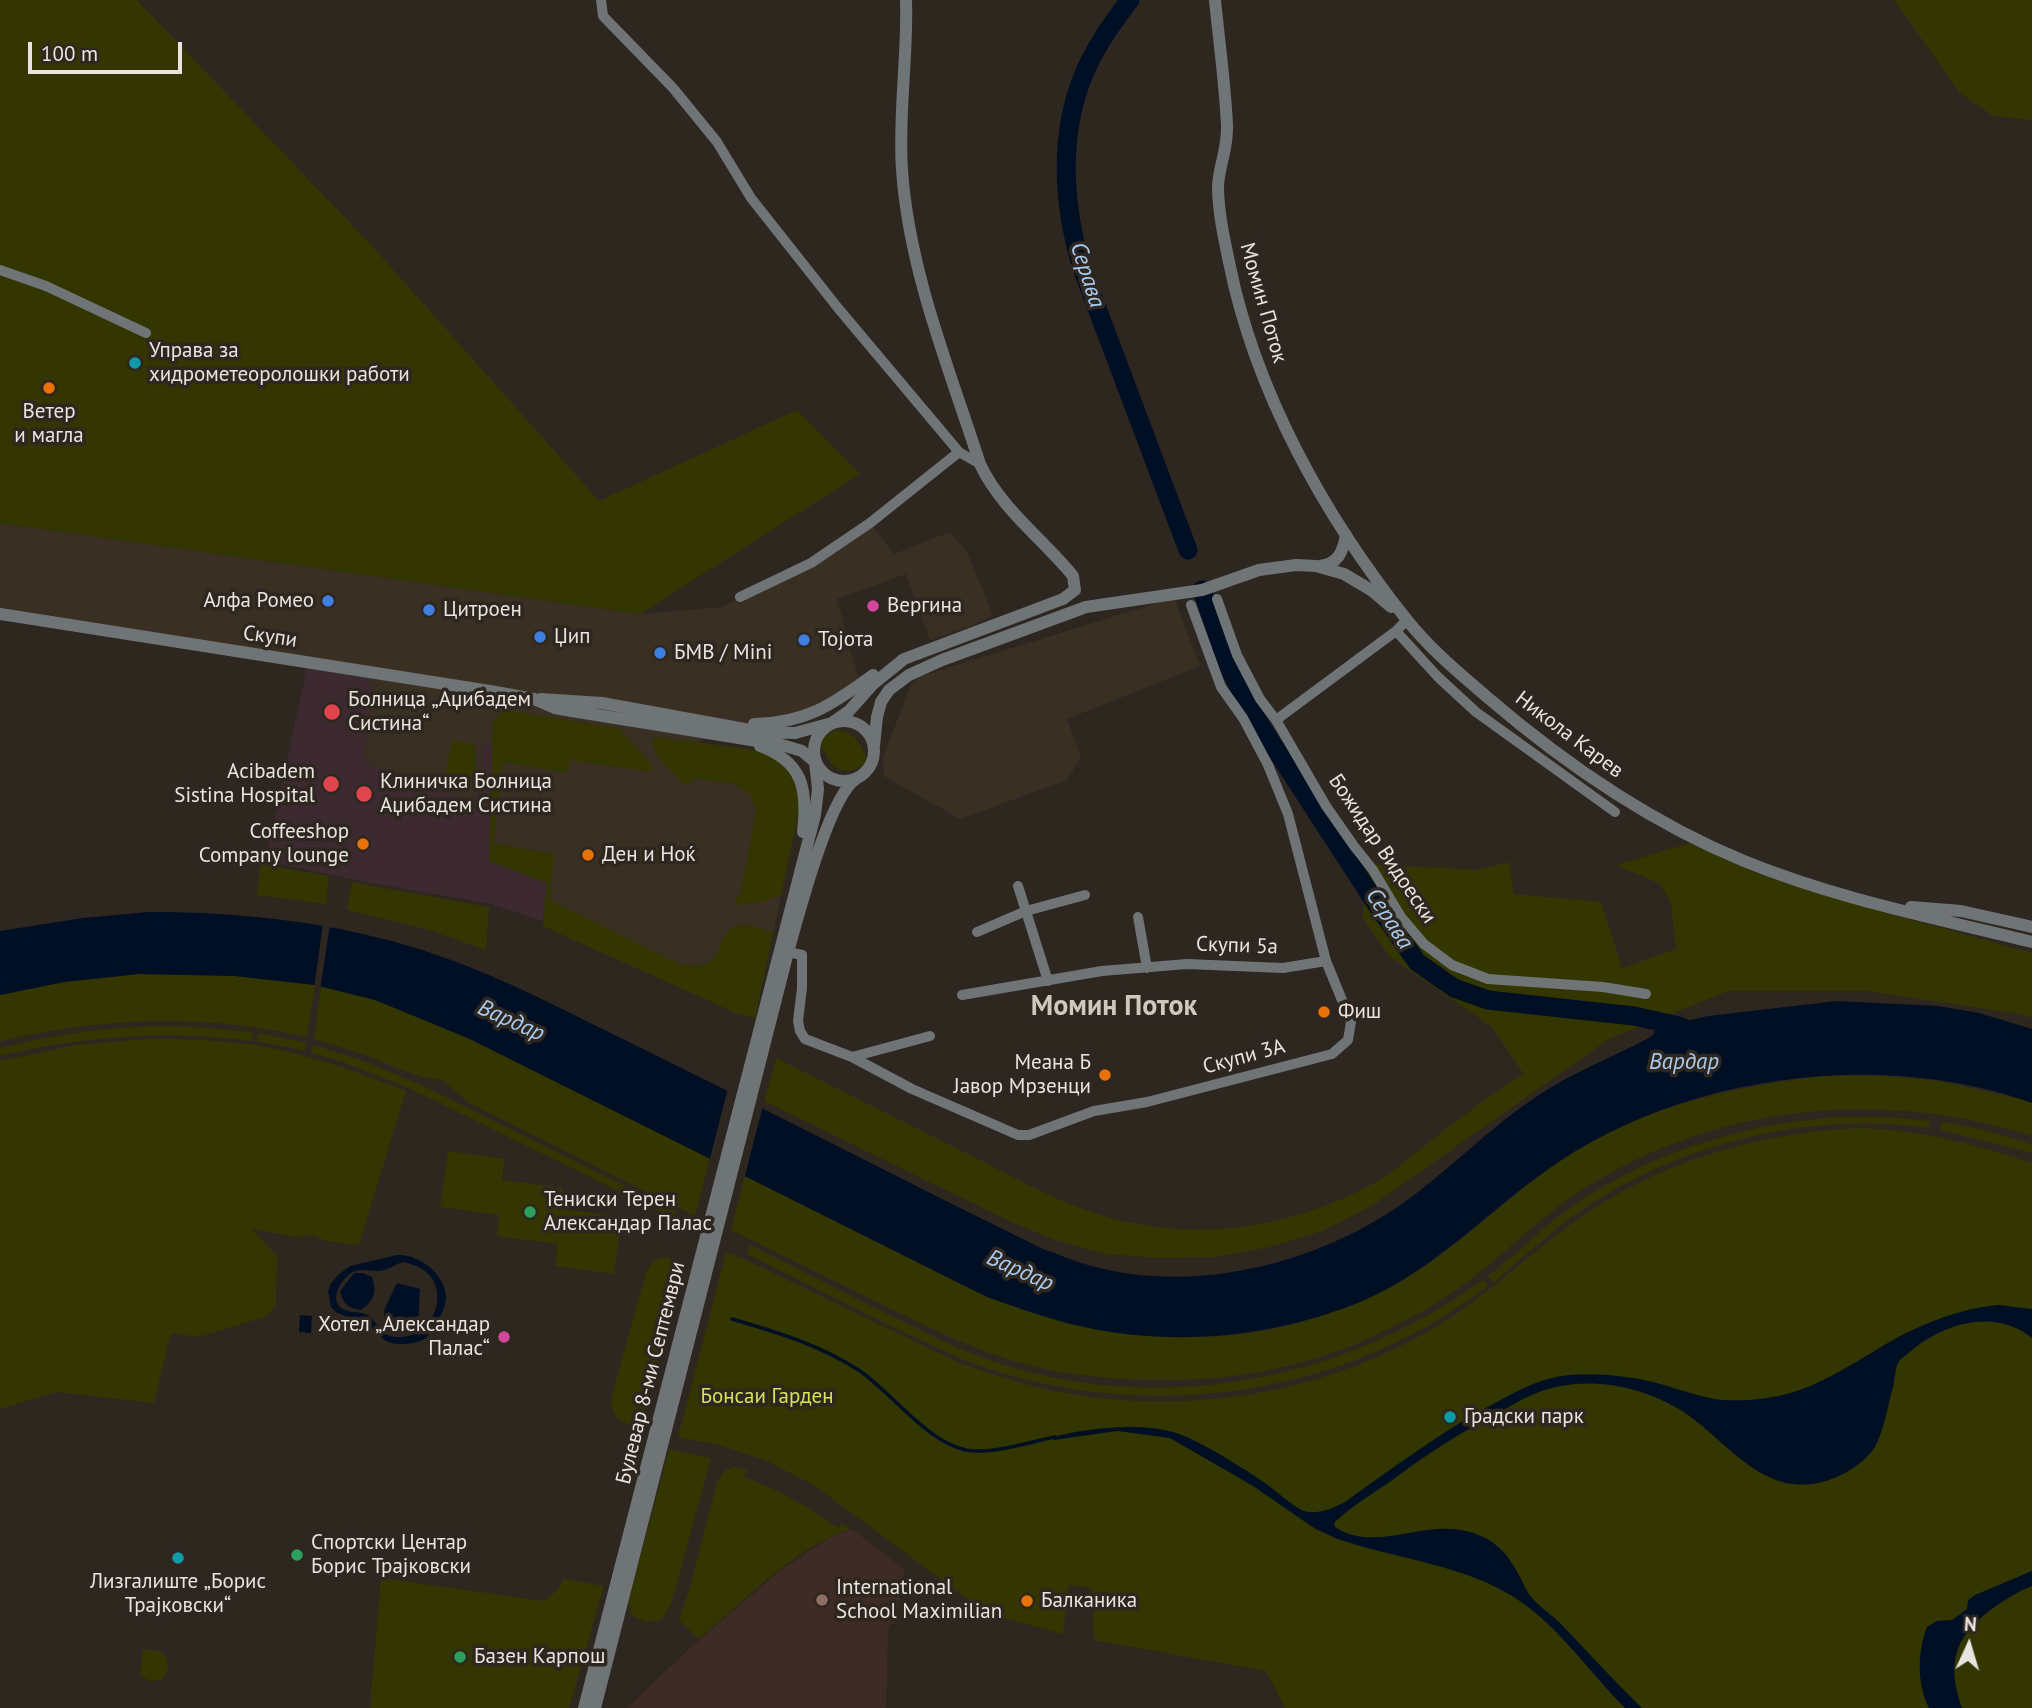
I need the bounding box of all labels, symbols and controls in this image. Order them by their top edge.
scale bar [32,28,186,72]
text: 100 m [41,40,98,67]
water label: Серава [1064,239,1110,311]
street label: Момин Поток [1234,240,1292,366]
place label: Управа за хидрометеоролошки работи [149,338,410,388]
marker: Управа за хидрометеоролошки работи [127,355,143,371]
marker: Ветер и магла [41,380,57,396]
place label: Ветер и магла [14,399,84,449]
place label: Алфа Ромео [203,588,314,614]
marker: Алфа Ромео [320,593,336,609]
place label: Вергина [887,593,962,619]
place label: Цитроен [443,597,522,623]
marker: Вергина [865,598,881,614]
marker: Цитроен [421,602,437,618]
street label: Скупи [241,621,299,653]
place label: Џип [554,624,591,650]
place label: Тојота [818,627,874,653]
marker: Џип [532,629,548,645]
marker: Тојота [796,632,812,648]
place label: БМВ / Mini [674,640,772,666]
marker: БМВ / Mini [652,645,668,661]
street label: Никола Карев [1510,686,1628,784]
place label: Болница „Аџибадем Систина“ [348,687,531,737]
marker: Болница „Аџибадем Систина“ [322,702,342,722]
place label: Acibadem Sistina Hospital [174,759,315,809]
place label: Клиничка Болница Аџибадем Систина [380,769,552,819]
street label: Божидар Видоески [1323,770,1441,928]
marker: Acibadem Sistina Hospital [321,774,341,794]
marker: Клиничка Болница Аџибадем Систина [354,784,374,804]
place label: Coffeeshop Company lounge [199,819,349,869]
marker: Coffeeshop Company lounge [355,836,371,852]
place label: Ден и Ноќ [602,842,696,868]
marker: Ден и Ноќ [580,847,596,863]
water label: Серава [1359,883,1419,955]
street label: Скупи 5а [1196,932,1278,960]
district label: Момин Поток [1031,990,1197,1024]
water label: Вардар [473,994,549,1048]
place label: Фиш [1338,999,1381,1025]
marker: Фиш [1316,1004,1332,1020]
street label: Скупи 3А [1200,1034,1288,1080]
water label: Вардар [1649,1048,1719,1076]
place label: Меана Б Јавор Мрзенци [954,1050,1091,1100]
marker: Меана Б Јавор Мрзенци [1097,1067,1113,1083]
place label: Тениски Терен Александар Палас [544,1187,712,1237]
marker: Тениски Терен Александар Палас [522,1204,538,1220]
water label: Вардар [982,1244,1058,1298]
street label: Булевар 8-ми Септември [611,1259,691,1487]
place label: Хотел „Александар Палас“ [318,1312,490,1362]
marker: Хотел „Александар Палас“ [496,1329,512,1345]
park label: Бонсаи Гарден [700,1384,834,1410]
place label: Градски парк [1464,1404,1584,1430]
marker: Градски парк [1442,1409,1458,1425]
place label: Спортски Центар Борис Трајковски [311,1530,471,1580]
marker: Спортски Центар Борис Трајковски [289,1547,305,1563]
marker: Лизгалиште „Борис Трајковски“ [170,1550,186,1566]
place label: Лизгалиште „Борис Трајковски“ [90,1569,266,1619]
place label: International School Maximilian [836,1575,1002,1625]
place label: Балканика [1041,1588,1137,1614]
marker: International School Maximilian [814,1592,830,1608]
marker: Балканика [1019,1593,1035,1609]
north arrow [1934,1610,2004,1680]
text: N [1963,1612,1978,1636]
place label: Базен Карпош [474,1644,605,1670]
marker: Базен Карпош [452,1649,468,1665]

